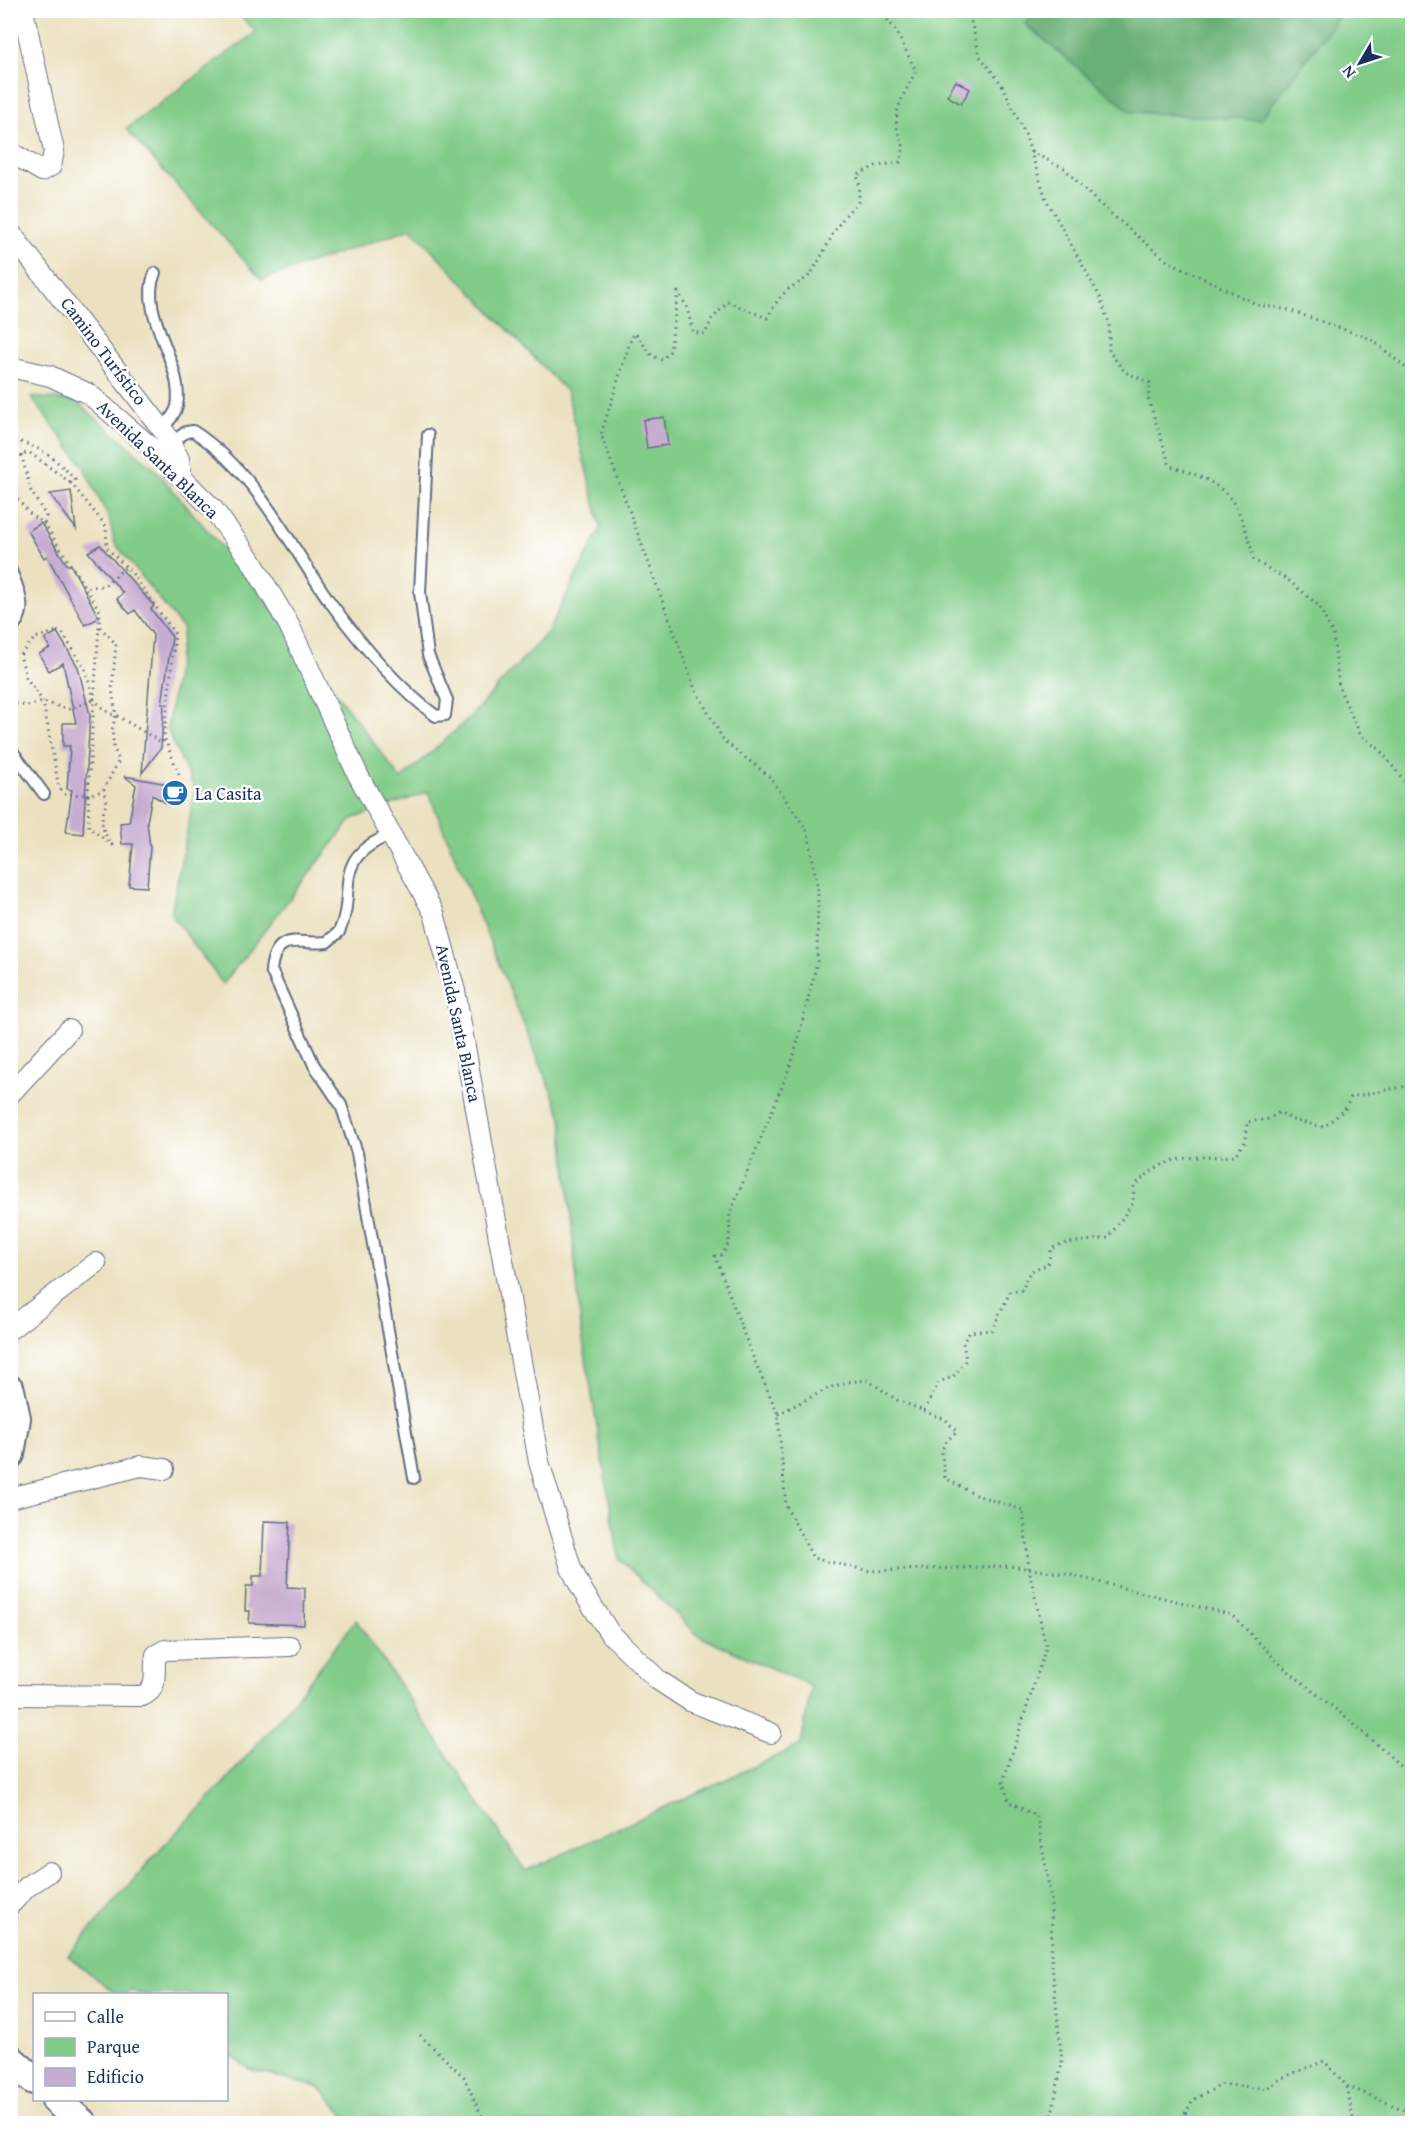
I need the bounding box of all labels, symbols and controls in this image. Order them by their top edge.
north arrow [1330,33,1390,93]
text: N [1335,60,1361,84]
street label: Camino Turístico [54,291,154,411]
street label: Avenida Santa Blanca [91,393,226,525]
cafe icon: La Casita [160,778,190,808]
place label: La Casita [195,780,262,807]
street label: Avenida Santa Blanca [429,942,489,1105]
legend [33,1993,228,2101]
text: Calle [87,2003,124,2030]
text: Parque [87,2033,140,2060]
text: Edificio [87,2063,144,2090]

